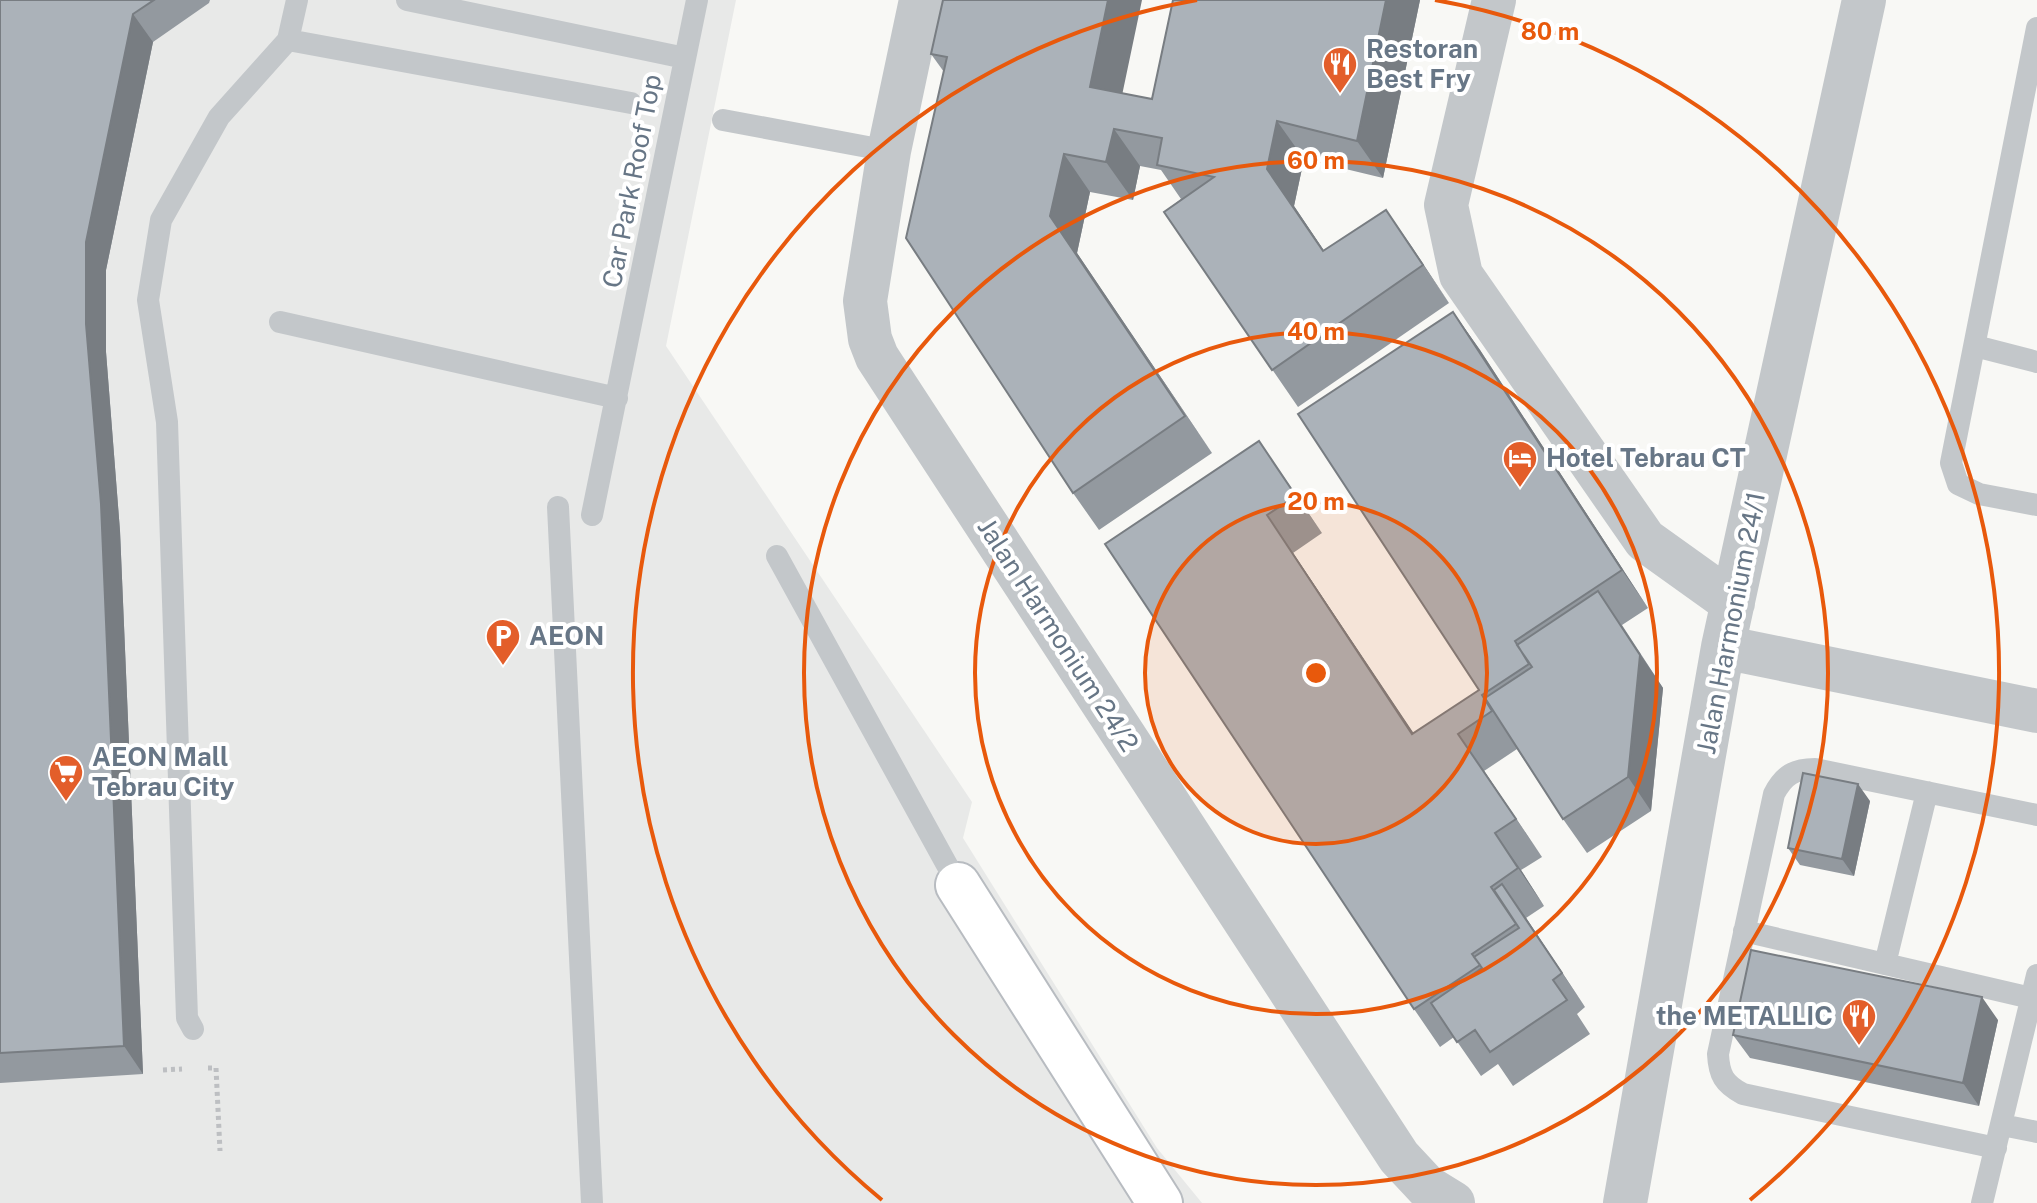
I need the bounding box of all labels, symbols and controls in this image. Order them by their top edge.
text: 80 m [1521,17,1579,45]
place label: Restoran Best Fry [1366,33,1478,94]
restaurant icon: Restoran Best Fry [1321,45,1359,95]
street label: Car Park Roof Top [596,72,667,290]
text: 60 m [1287,146,1345,174]
text: 40 m [1287,317,1345,345]
hotel icon: Hotel Tebrau CT [1501,439,1539,489]
place label: Hotel Tebrau CT [1546,442,1746,473]
text: 20 m [1287,487,1345,515]
street label: Jalan Harmonium 24/1 [1690,489,1771,757]
street label: Jalan Harmonium 24/2 [971,512,1145,757]
parking icon: AEON [484,617,522,667]
place label: AEON [529,620,604,651]
centre of rings [1302,659,1330,687]
place label: AEON Mall Tebrau City [92,741,235,802]
supermarket icon: AEON Mall Tebrau City [47,753,85,803]
restaurant icon: the METALLIC [1840,997,1878,1047]
place label: the METALLIC [1656,1000,1833,1031]

